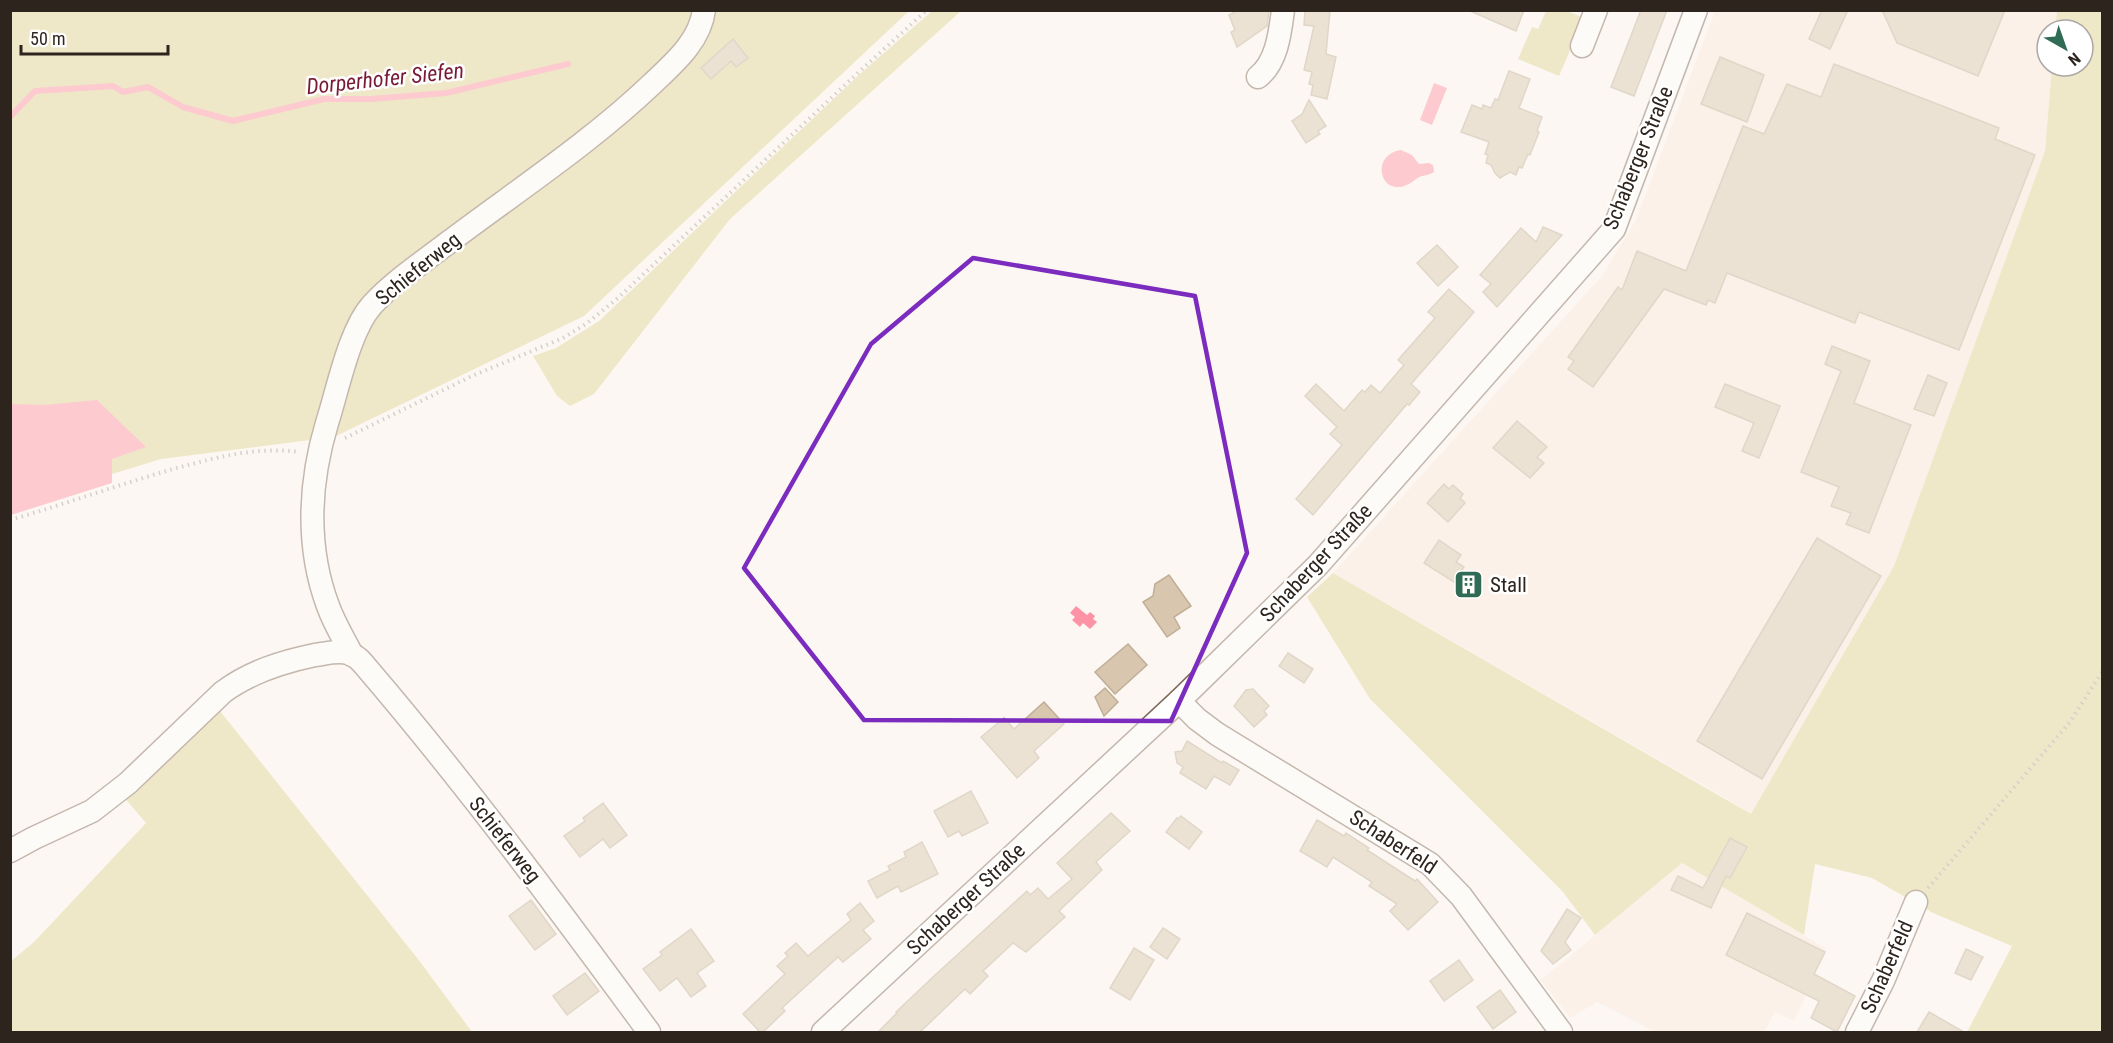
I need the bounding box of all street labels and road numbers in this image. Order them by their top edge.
street label: Schaberger Straße [1598,83,1678,233]
street label: Schieferweg [371,228,465,310]
street label: Schaberger Straße [1255,499,1377,627]
street label: Schieferweg [464,792,546,888]
street label: Schaberfeld [1345,805,1441,879]
street label: Schaberger Straße [902,838,1030,960]
street label: Schaberfeld [1856,917,1918,1017]

